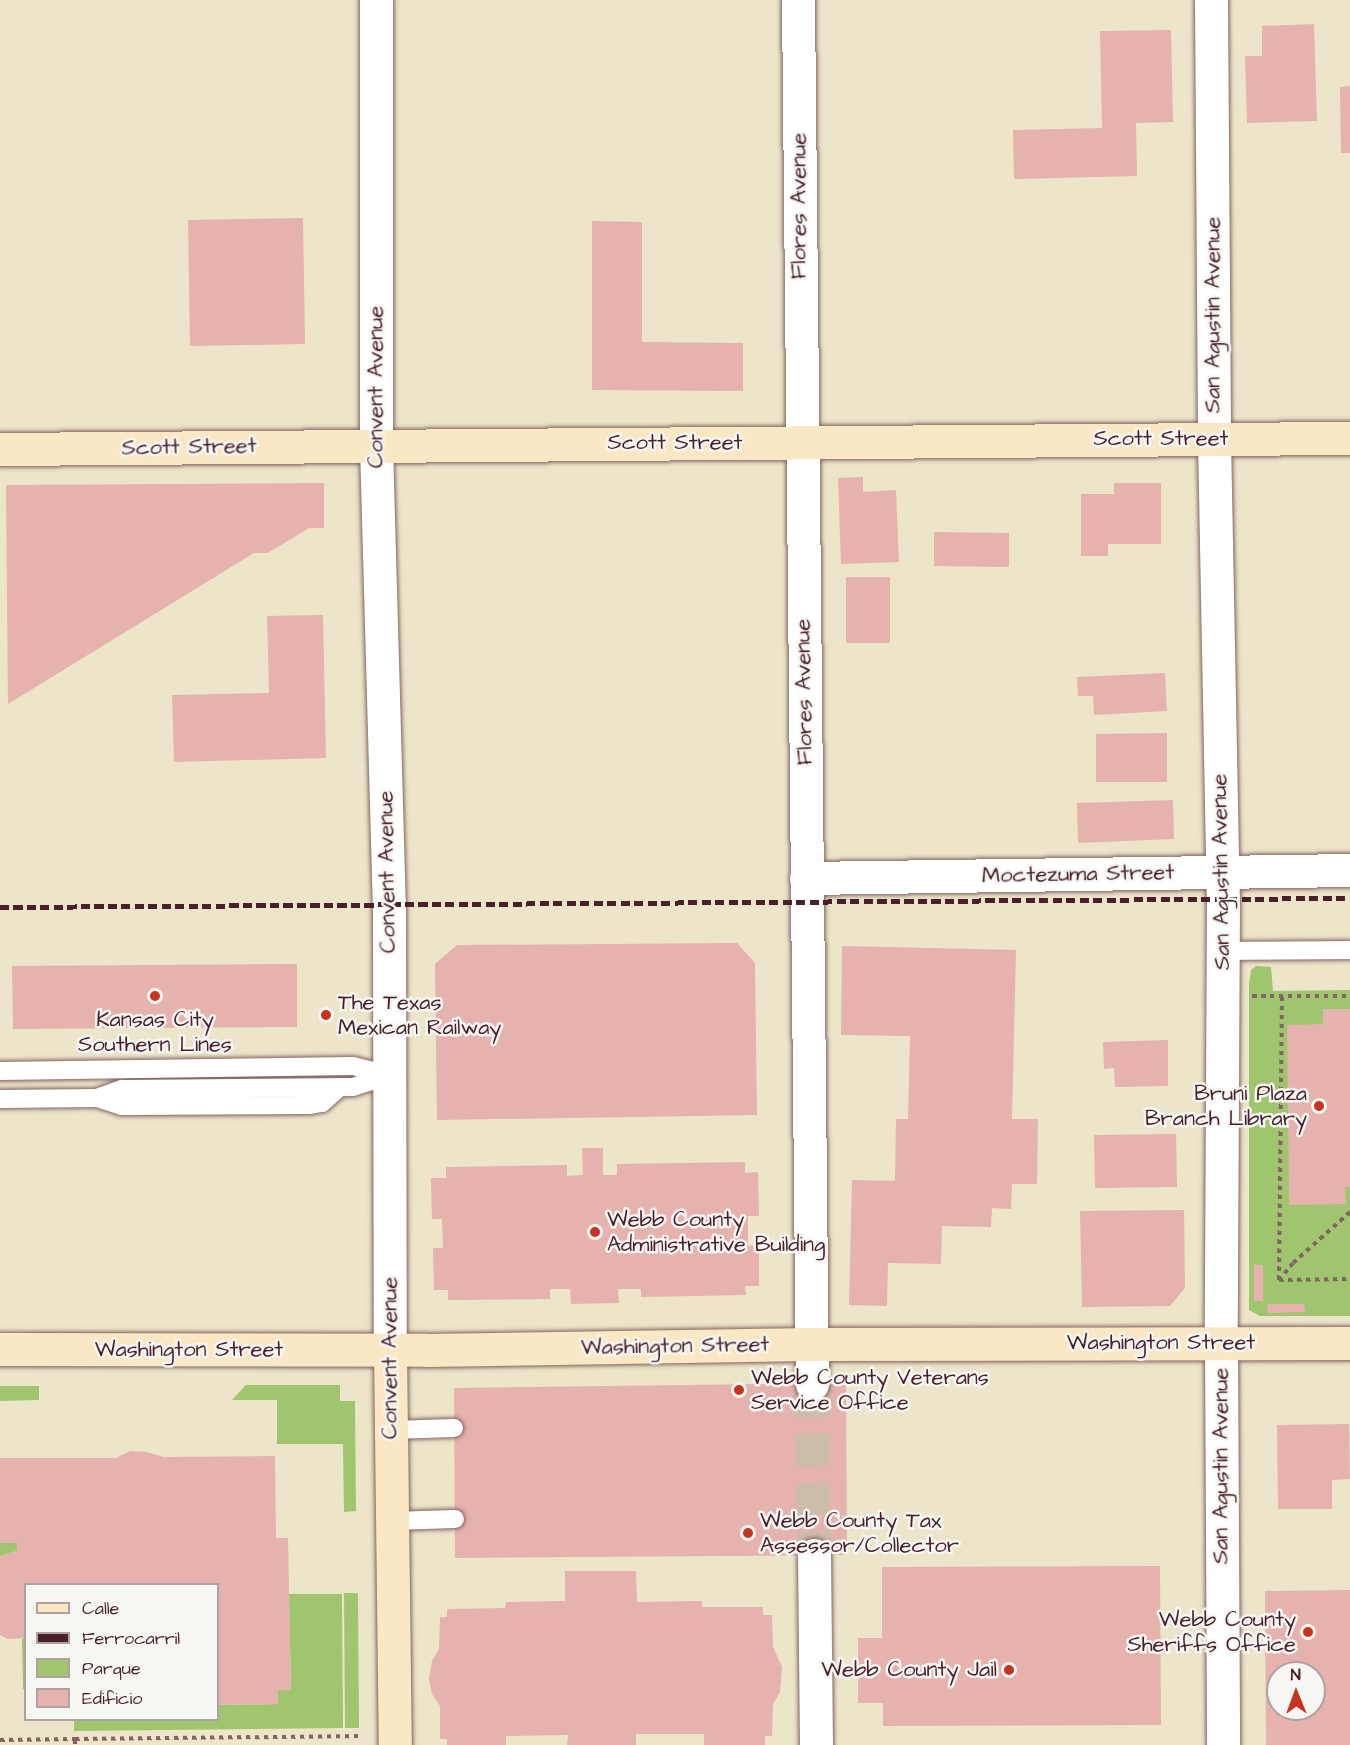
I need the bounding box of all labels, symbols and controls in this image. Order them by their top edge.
street label: Flores Avenue [786,133,812,279]
street label: San Agustin Avenue [1200,217,1226,413]
street label: Convent Avenue [363,306,389,468]
street label: Scott Street [1094,426,1228,452]
street label: Scott Street [608,430,742,456]
street label: Scott Street [121,433,257,461]
street label: Flores Avenue [790,619,818,765]
street label: San Agustin Avenue [1206,774,1236,970]
street label: Convent Avenue [372,791,402,953]
street label: Moctezuma Street [982,859,1174,889]
marker: Kansas City Southern Lines [148,989,162,1003]
place label: The Texas Mexican Railway [338,989,501,1040]
place label: Kansas City Southern Lines [78,1006,232,1058]
marker: The Texas Mexican Railway [319,1008,333,1022]
place label: Bruni Plaza Branch Library [1145,1080,1307,1132]
marker: Bruni Plaza Branch Library [1312,1099,1326,1113]
place label: Webb County Administrative Building [607,1206,825,1258]
marker: Webb County Administrative Building [588,1225,602,1239]
street label: Convent Avenue [377,1277,403,1439]
street label: Washington Street [1067,1330,1255,1356]
street label: Washington Street [581,1331,769,1361]
street label: Washington Street [95,1337,283,1363]
place label: Webb County Veterans Service Office [751,1364,989,1416]
street label: San Agustin Avenue [1208,1368,1234,1564]
marker: Webb County Veterans Service Office [732,1383,746,1397]
place label: Webb County Tax Assessor/Collector [760,1507,959,1558]
marker: Webb County Tax Assessor/Collector [741,1526,755,1540]
legend [24,1583,219,1721]
text: Calle [82,1596,119,1621]
place label: Webb County Sheriffs Office [1128,1606,1296,1658]
marker: Webb County Sheriffs Office [1301,1625,1315,1639]
text: Ferrocarril [82,1626,180,1651]
text: Parque [82,1656,141,1681]
place label: Webb County Jail [821,1657,997,1683]
north arrow [1266,1661,1326,1721]
marker: Webb County Jail [1002,1663,1016,1677]
text: N [1291,1664,1301,1686]
text: Edificio [82,1686,142,1711]

